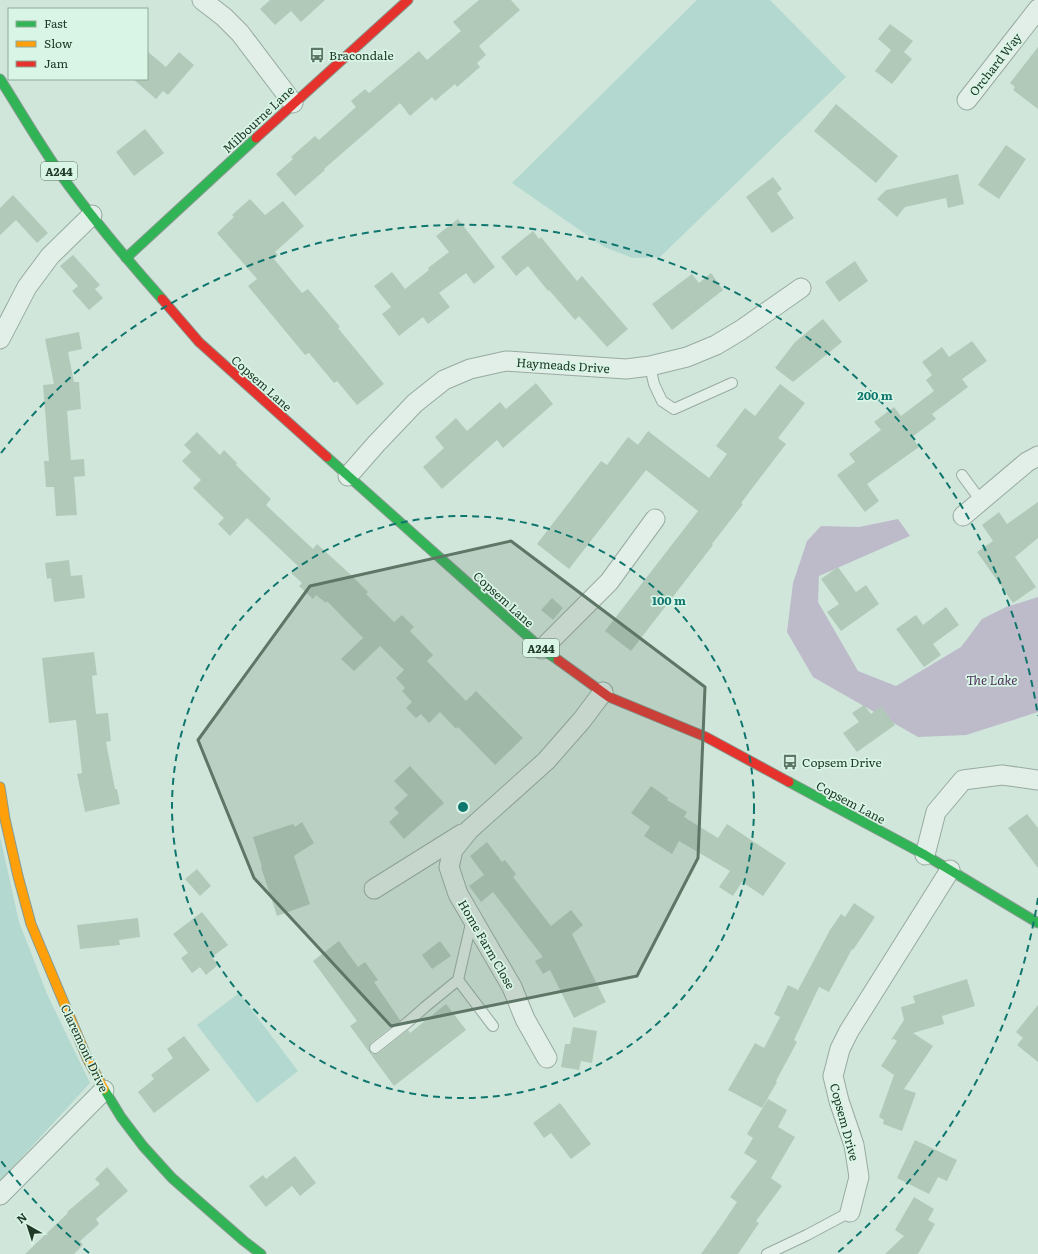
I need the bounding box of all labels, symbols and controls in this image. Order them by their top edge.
legend [8,8,148,80]
text: Fast [44,14,68,32]
street label: Orchard Way [965,29,1025,99]
text: Slow [44,34,73,52]
bus stop icon: Bracondale [308,46,326,64]
place label: Bracondale [329,46,394,64]
text: Jam [44,54,69,72]
street label: Milbourne Lane [218,81,298,157]
road number: A244 [41,162,77,180]
street label: Copsem Lane [228,351,296,415]
street label: Haymeads Drive [516,353,610,377]
text: 200 m [857,386,893,404]
street label: Copsem Lane [470,567,538,631]
text: 100 m [652,591,686,609]
road number: A244 [523,639,559,657]
water label: The Lake [966,670,1018,689]
bus stop icon: Copsem Drive [781,753,799,771]
place label: Copsem Drive [802,753,882,771]
street label: Copsem Lane [813,776,889,828]
centre of rings [456,800,470,814]
street label: Home Farm Close [454,896,520,992]
street label: Claremont Drive [57,1001,113,1095]
street label: Copsem Drive [826,1081,864,1163]
north arrow [8,1206,48,1246]
text: N [12,1208,30,1227]

